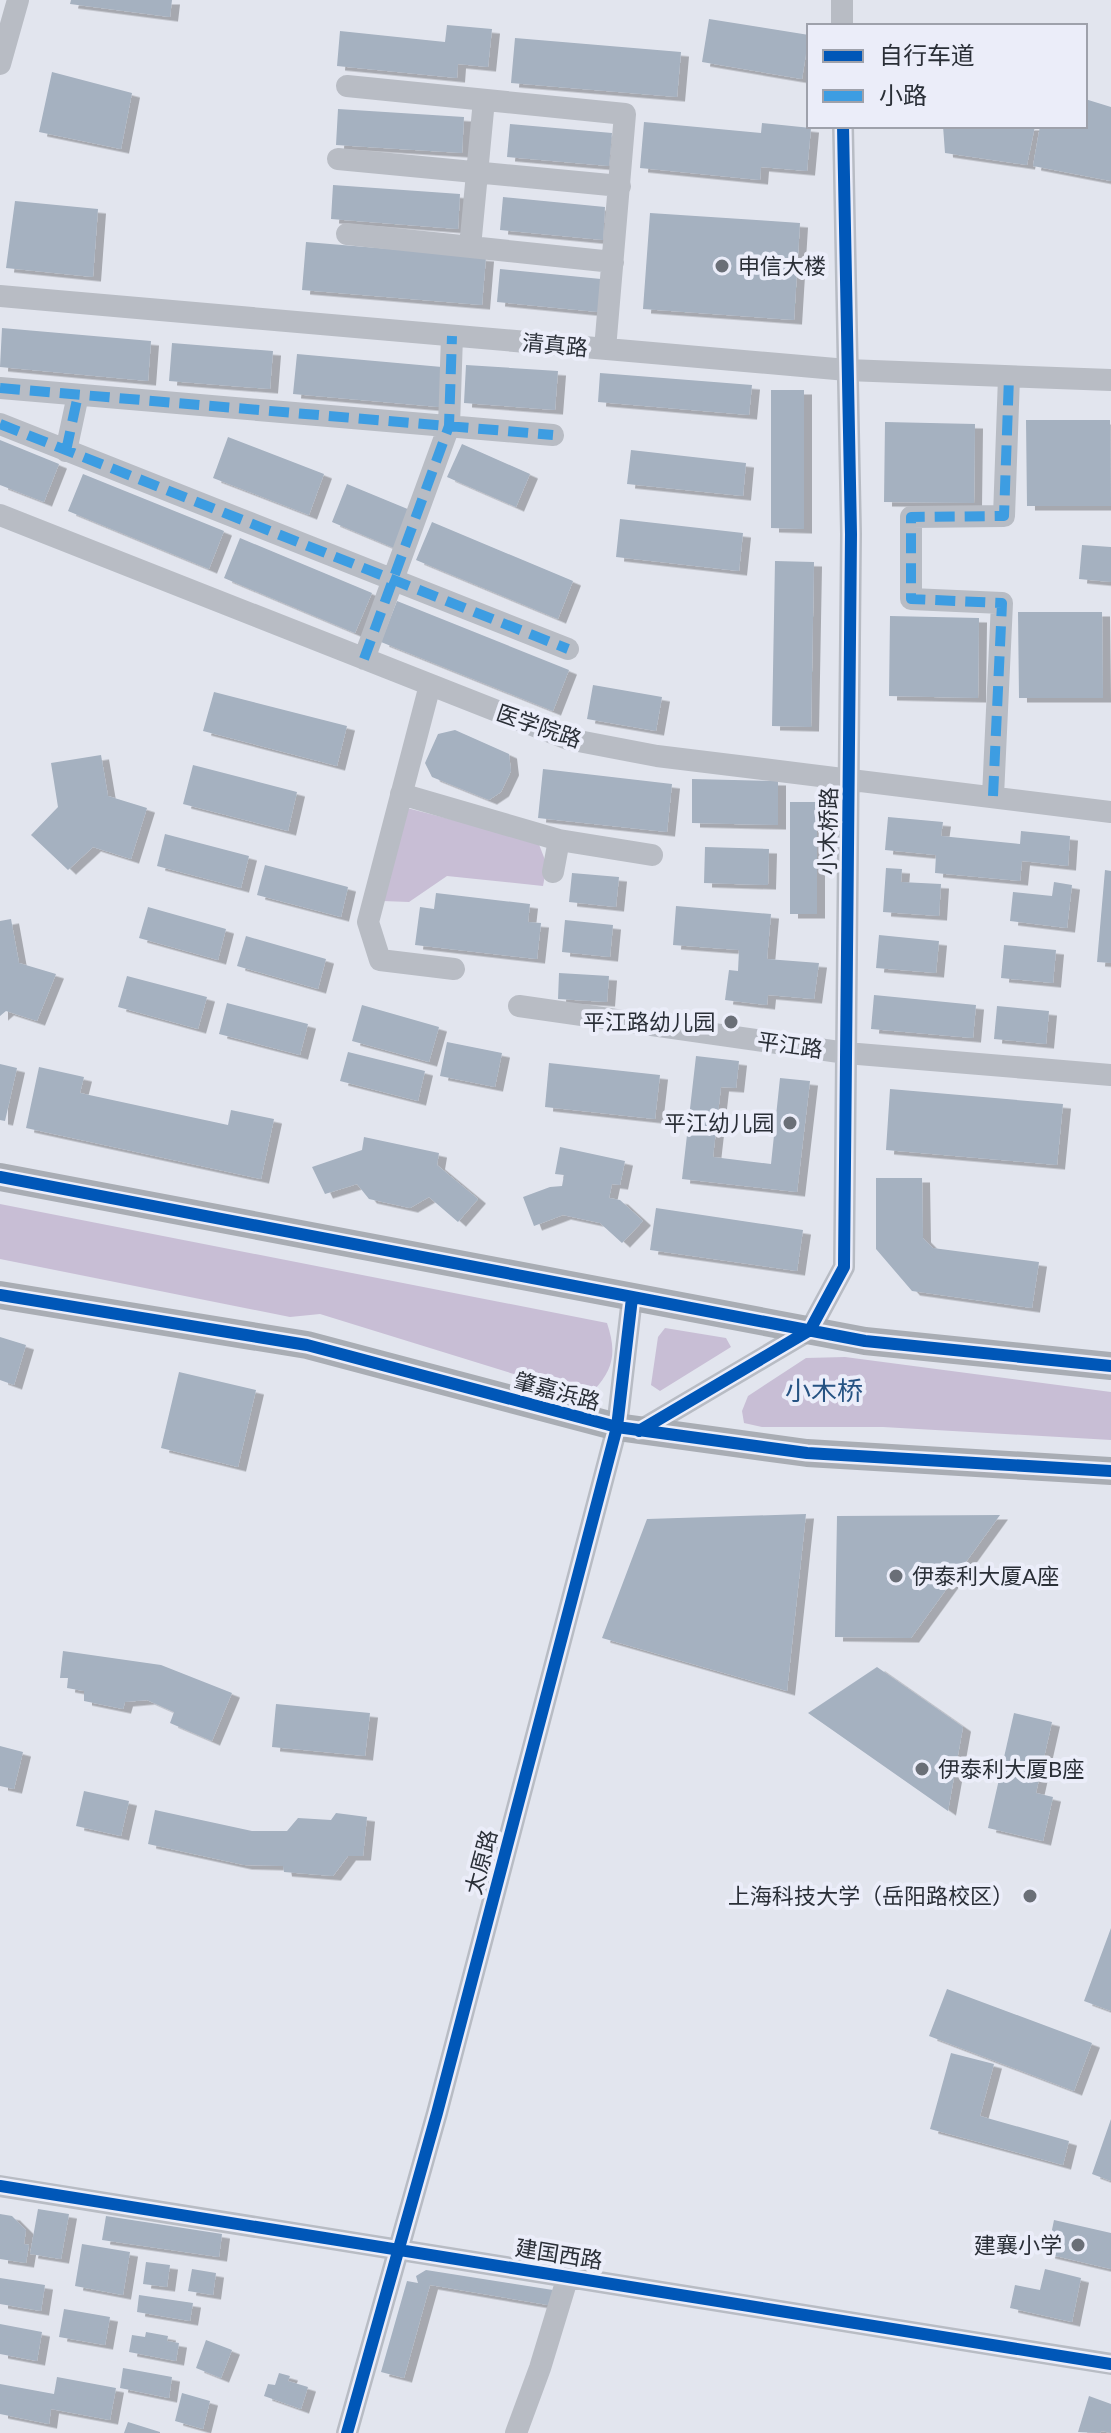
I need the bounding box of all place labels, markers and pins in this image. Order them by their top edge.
place label: 申信大楼 [738,252,826,279]
marker: 申信大楼 [713,257,731,275]
place label: 平江路幼儿园 [583,1008,715,1035]
marker: 平江路幼儿园 [722,1013,740,1031]
place label: 平江幼儿园 [664,1109,774,1136]
marker: 平江幼儿园 [781,1114,799,1132]
place label: 伊泰利大厦A座 [912,1562,1059,1589]
marker: 伊泰利大厦A座 [887,1567,905,1585]
place label: 伊泰利大厦B座 [938,1755,1084,1782]
marker: 伊泰利大厦B座 [913,1760,931,1778]
place label: 上海科技大学（岳阳路校区） [728,1882,1014,1909]
marker: 上海科技大学（岳阳路校区） [1021,1887,1039,1905]
place label: 建襄小学 [974,2231,1062,2258]
marker: 建襄小学 [1069,2236,1087,2254]

